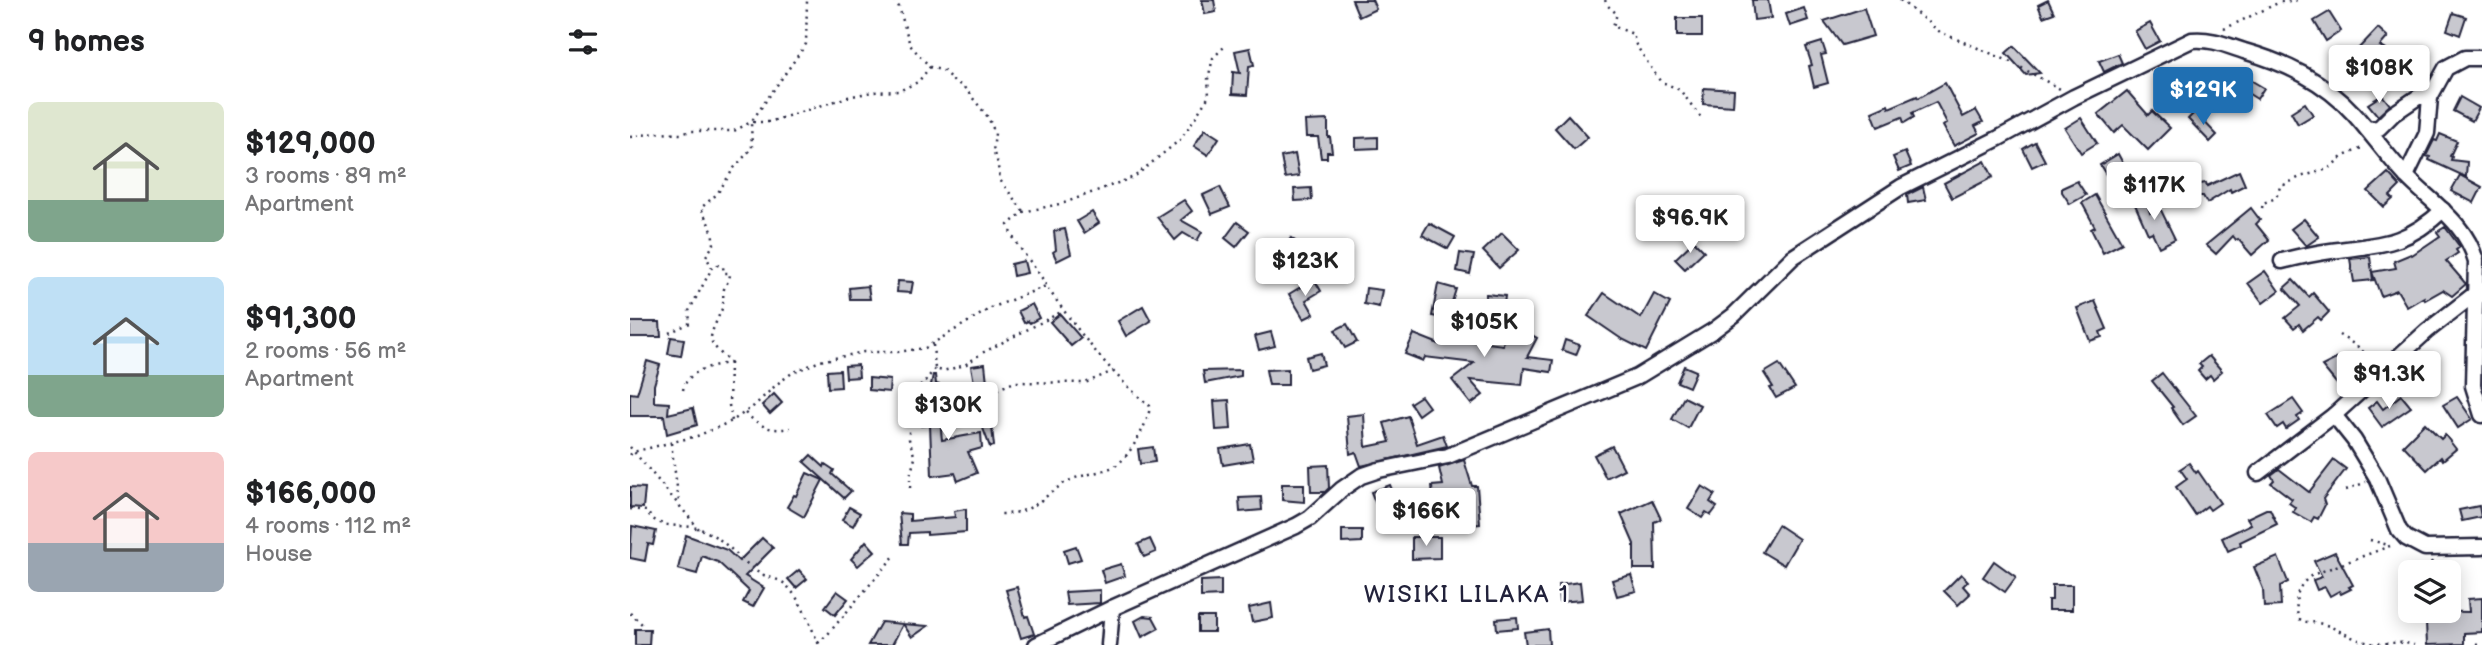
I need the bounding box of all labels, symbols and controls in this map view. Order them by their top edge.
icon: filters [564,23,602,61]
text: 9 homes [28,24,145,60]
pin: $108K [2330,46,2428,105]
text: $108K [2345,54,2413,82]
pin: $129K [2154,68,2252,127]
text: $129K [2169,76,2237,104]
text: $129,000 [245,126,376,162]
icon: home [84,130,168,214]
text: 3 rooms · 89 m² [245,162,407,190]
pin: $117K [2105,162,2203,222]
text: $117K [2123,171,2185,199]
text: Apartment [245,190,354,218]
pin: $96.9K [1633,196,1747,255]
text: $96.9K [1652,204,1728,232]
pin: $123K [1256,238,1354,298]
text: $123K [1271,247,1339,275]
pin: $105K [1435,300,1533,359]
text: $91,300 [245,301,357,337]
icon: home [84,305,168,389]
text: $105K [1450,308,1518,336]
text: 2 rooms · 56 m² [245,337,407,365]
pin: $91.3K [2332,352,2446,411]
text: $91.3K [2353,360,2425,388]
text: Apartment [245,365,354,393]
pin: $130K [899,382,997,442]
text: $130K [914,391,982,419]
text: $166,000 [245,476,377,512]
icon: home [84,480,168,564]
pin: $166K [1377,489,1475,548]
text: $166K [1392,497,1460,525]
text: 4 rooms · 112 m² [245,512,411,540]
text: House [245,540,312,568]
map controls [2398,560,2461,623]
button: layers [2398,560,2461,623]
district label: WISIKI LILAKA 1 [1364,580,1570,609]

